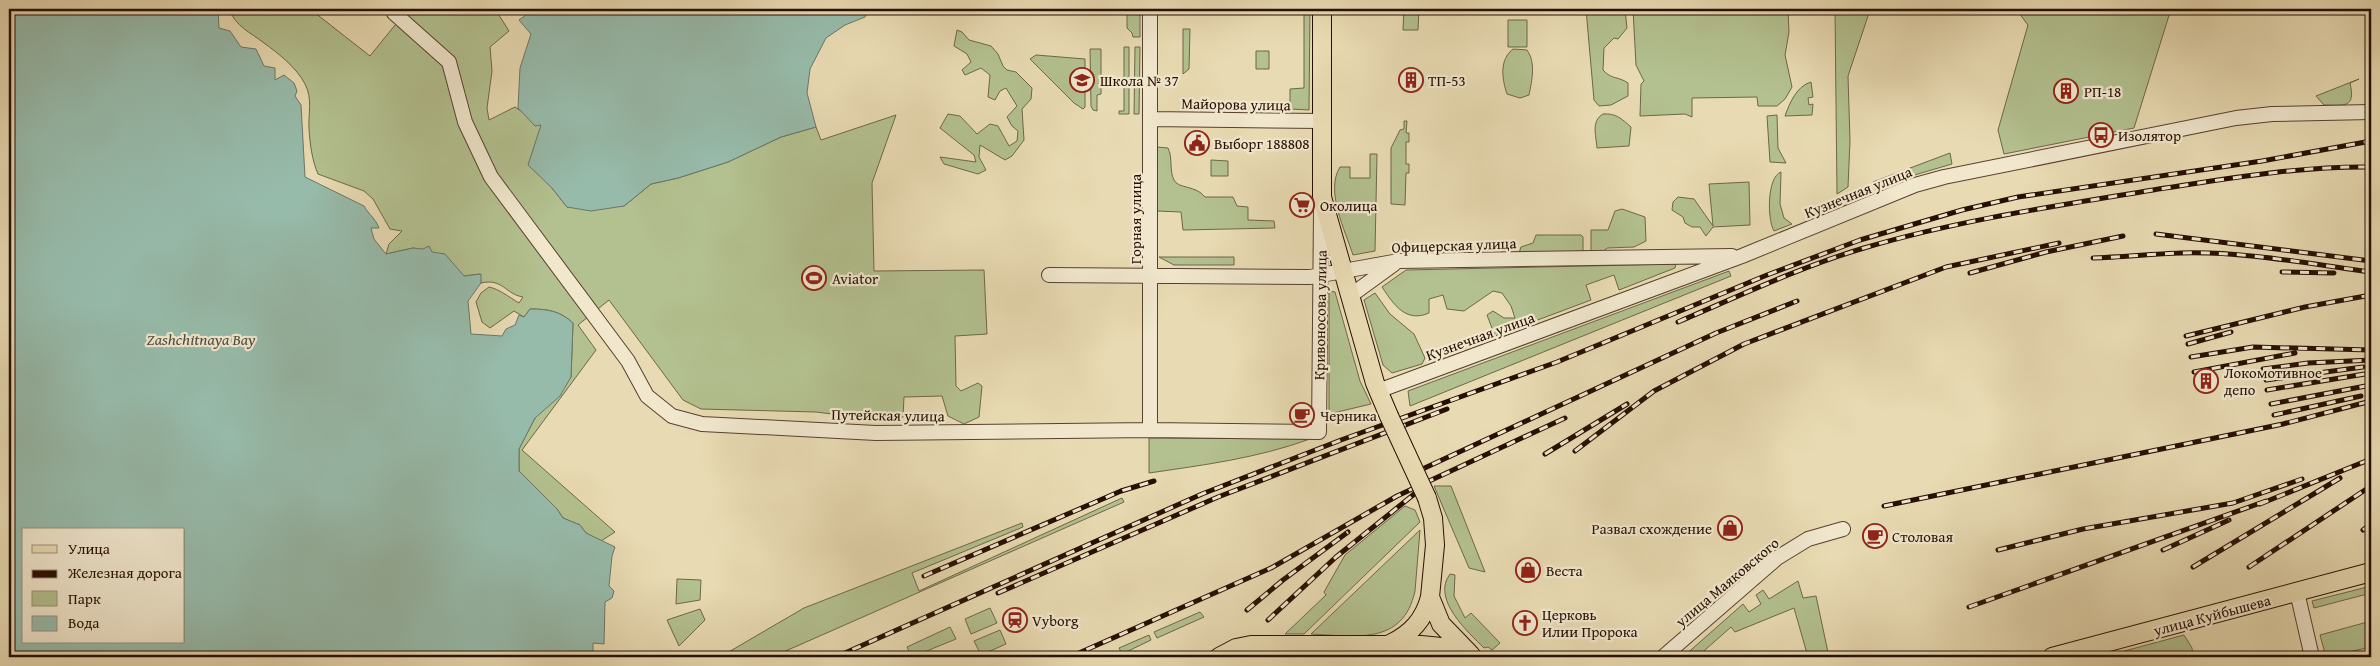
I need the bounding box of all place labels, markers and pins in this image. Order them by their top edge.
school or university icon: Школа № 37 [1069,67,1095,93]
building icon: ТП-53 [1398,67,1424,93]
place label: Школа № 37 [1100,70,1179,91]
place label: ТП-53 [1428,70,1466,91]
building icon: РП-18 [2053,78,2079,104]
place label: РП-18 [2084,81,2121,102]
bus stop icon: Изолятор [2088,122,2114,148]
place label: Изолятор [2118,125,2181,146]
public building icon: Выборг 188808 [1184,130,1210,156]
place label: Выборг 188808 [1214,133,1309,154]
supermarket icon: Околица [1289,192,1315,218]
place label: Околица [1320,195,1378,216]
sports icon: Aviator [801,265,827,291]
place label: Aviator [832,268,878,289]
place label: Локомотивное депо [2224,362,2322,400]
building icon: Локомотивное депо [2193,368,2219,394]
cafe icon: Черника [1289,402,1315,428]
place label: Черника [1320,405,1378,426]
shop icon: Развал схождение [1717,515,1743,541]
place label: Развал схождение [1591,518,1712,539]
cafe icon: Столовая [1862,523,1888,549]
place label: Столовая [1892,526,1953,547]
shop icon: Веста [1515,557,1541,583]
place label: Веста [1546,560,1583,581]
place label: Церковь Илии Пророка [1542,604,1639,642]
station icon: Vyborg [1002,607,1028,633]
place label: Vyborg [1032,610,1079,631]
church icon: Церковь Илии Пророка [1512,610,1538,636]

